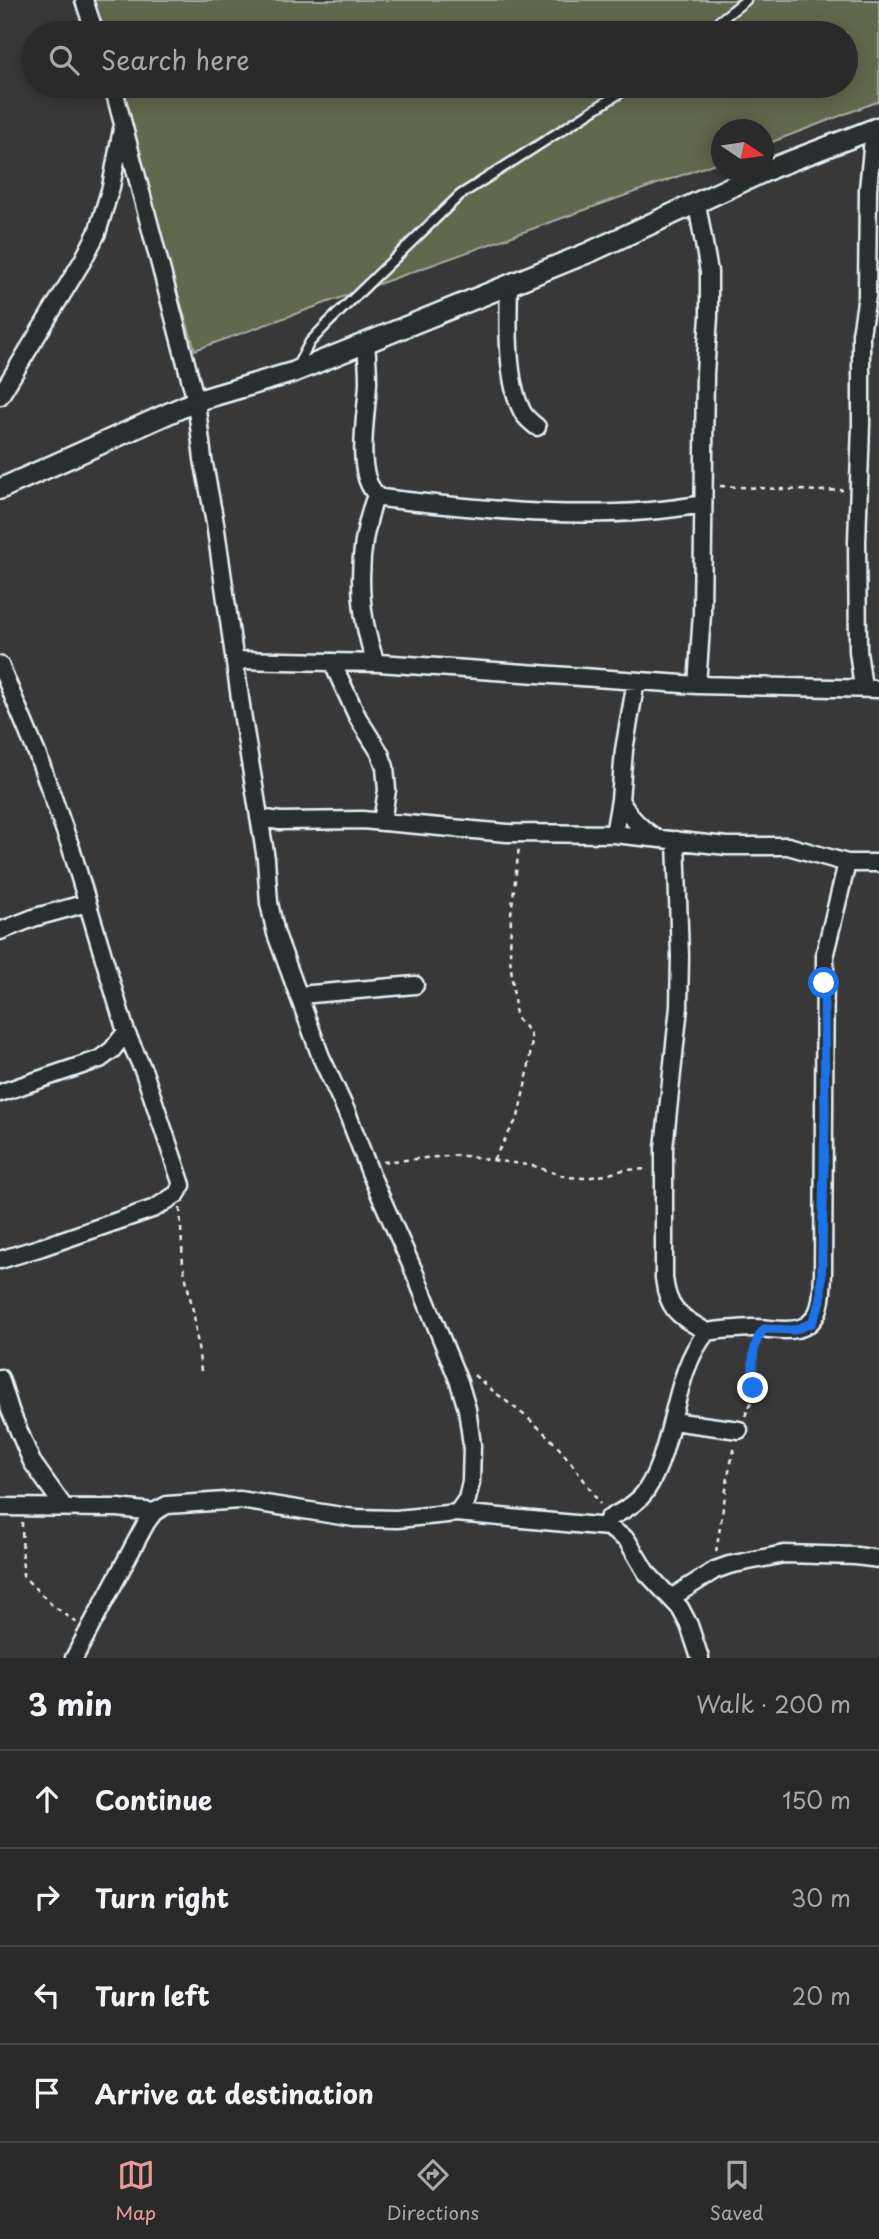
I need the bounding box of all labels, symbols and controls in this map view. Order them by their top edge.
search box [21,21,858,98]
text: Search here [101,40,250,79]
icon: search [45,41,83,79]
north arrow [711,119,774,182]
route start [808,967,839,998]
route end [737,1372,768,1403]
text: 3 min [28,1681,113,1726]
text: Walk · 200 m [696,1686,851,1721]
icon: ahead [28,1780,66,1818]
text: Continue [95,1780,212,1819]
text: 150 m [782,1782,851,1817]
icon: right [28,1878,66,1916]
text: Turn right [95,1878,229,1917]
text: 30 m [790,1880,851,1915]
icon: left [28,1976,66,2014]
text: Turn left [95,1976,210,2015]
text: 20 m [792,1978,851,2013]
icon: arrive [28,2074,66,2112]
text: Arrive at destination [95,2074,374,2113]
tab: Map [115,2156,156,2226]
tab: Directions [387,2156,479,2226]
tab: Saved [710,2156,764,2226]

